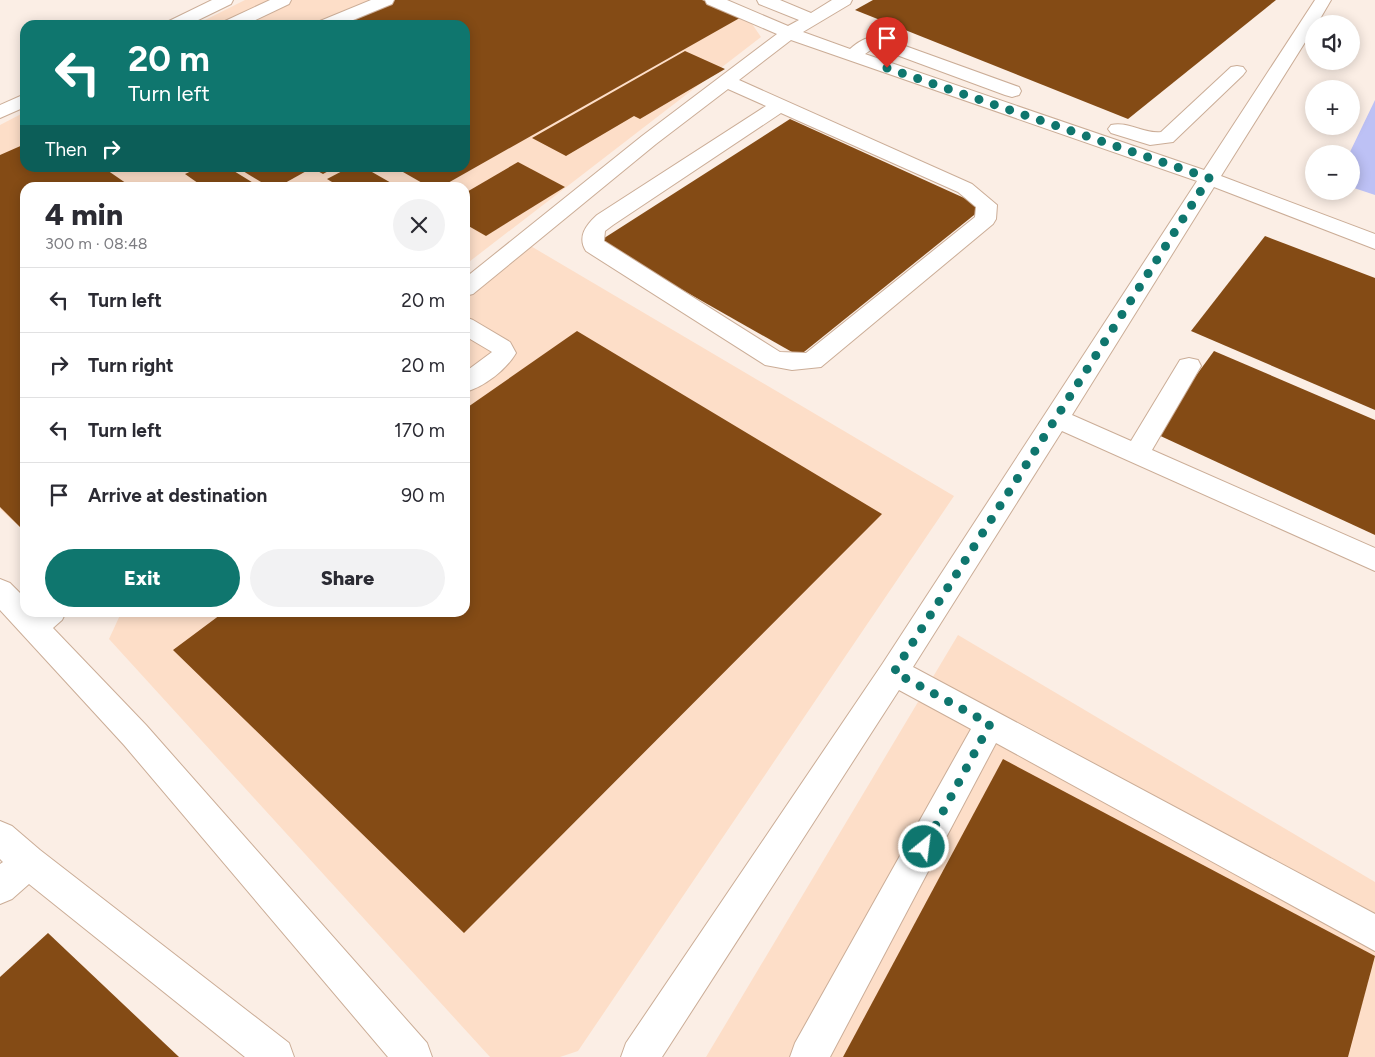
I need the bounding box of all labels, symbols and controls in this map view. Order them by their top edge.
map controls [1305,15,1360,200]
button: sound [1305,15,1360,70]
pin [866,17,908,68]
icon: arrive [873,24,901,52]
text: 20 m [128,38,210,80]
icon: left [45,40,110,105]
text: Turn left [128,80,210,107]
button: + [1305,80,1360,135]
icon: right [97,135,125,163]
text: Then [45,138,87,161]
button: − [1305,145,1360,200]
text: 4 min [45,196,123,233]
button: close [393,199,445,251]
text: 300 m · 08:48 [45,234,148,253]
icon: left [45,286,73,314]
text: Turn left [88,289,162,312]
text: 20 m [401,289,445,312]
icon: right [45,351,73,379]
text: Turn right [88,354,174,377]
text: 20 m [401,354,445,377]
icon: left [45,416,73,444]
text: Turn left [88,419,162,442]
text: 170 m [394,419,445,442]
icon: arrive [45,481,73,509]
text: Arrive at destination [88,484,267,507]
text: 90 m [401,484,445,507]
button: Exit [45,549,240,607]
button: Share [250,549,445,607]
position arrow [897,820,949,872]

